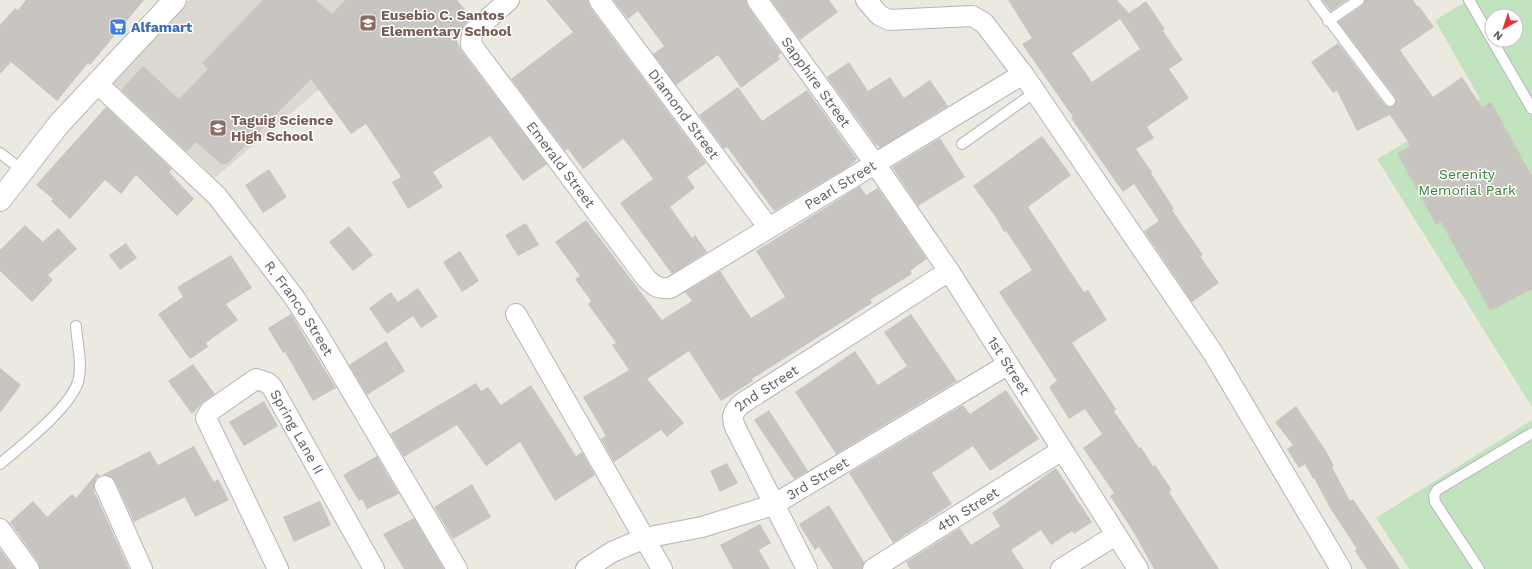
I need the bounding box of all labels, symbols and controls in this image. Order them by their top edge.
place label: Eusebio C. Santos Elementary School [381,7,512,39]
north arrow [1484,8,1524,48]
school or university icon: Eusebio C. Santos Elementary School [358,13,378,33]
supermarket icon: Alfamart [108,17,128,37]
place label: Alfamart [131,19,192,35]
text: N [1491,28,1505,43]
street label: Sapphire Street [778,34,854,130]
street label: Diamond Street [645,66,722,162]
place label: Taguig Science High School [231,112,333,144]
school or university icon: Taguig Science High School [208,118,228,138]
street label: Emerald Street [523,118,599,211]
street label: Pearl Street [801,157,879,213]
park label: Serenity Memorial Park [1418,166,1516,198]
street label: R. Franco Street [261,258,337,359]
street label: 1st Street [985,333,1033,398]
street label: 2nd Street [731,361,801,414]
street label: Spring Lane II [267,387,327,477]
street label: 3rd Street [783,454,851,503]
street label: 4th Street [934,484,1002,535]

